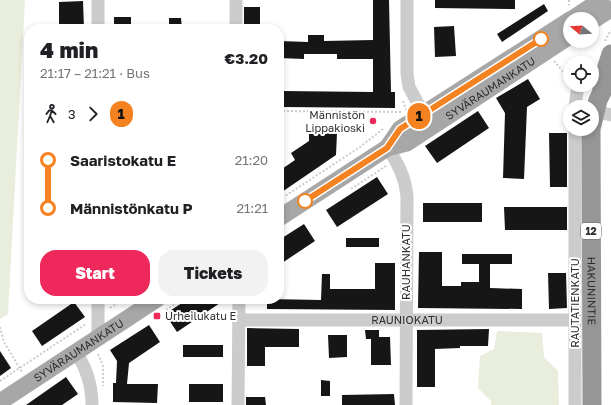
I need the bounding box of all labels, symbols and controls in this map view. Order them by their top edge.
north arrow [563,12,599,48]
map controls [563,12,599,136]
unlabelled marker [533,31,549,47]
text: 4 min [40,36,98,63]
text: €3.20 [225,49,268,67]
street label: SYVÄRAUMANKATU [443,54,537,122]
button: locate [563,56,599,92]
text: 21:17 – 21:21 · Bus [40,65,150,81]
button: layers [563,100,599,136]
icon: walk [40,103,62,125]
icon: forward [82,103,104,125]
line badge: 1 [406,103,432,129]
text: 1 [118,105,125,122]
text: 3 [68,106,76,122]
text: 1 [415,107,423,124]
place label: Männistön Lippakioski [305,108,365,134]
marker: Männistön Lippakioski [368,116,378,126]
text: Saaristokatu E [70,151,176,169]
text: 21:20 [235,152,268,168]
unlabelled marker [297,193,313,209]
text: Männistönkatu P [70,199,193,217]
text: 21:21 [236,200,268,216]
road number: 12 [581,223,601,239]
street label: RAUHANKATU [399,224,412,300]
button: Start [40,250,150,296]
button: Tickets [158,250,268,296]
street label: HAKUNINTIE [585,257,599,326]
street label: RAUTATIENKATU [568,258,581,348]
place label: Urheilukatu E [165,309,237,322]
marker: Urheilukatu E [152,311,162,321]
street label: RAUNIOKATU [371,313,443,326]
street label: SYVÄRAUMANKATU [31,316,126,384]

